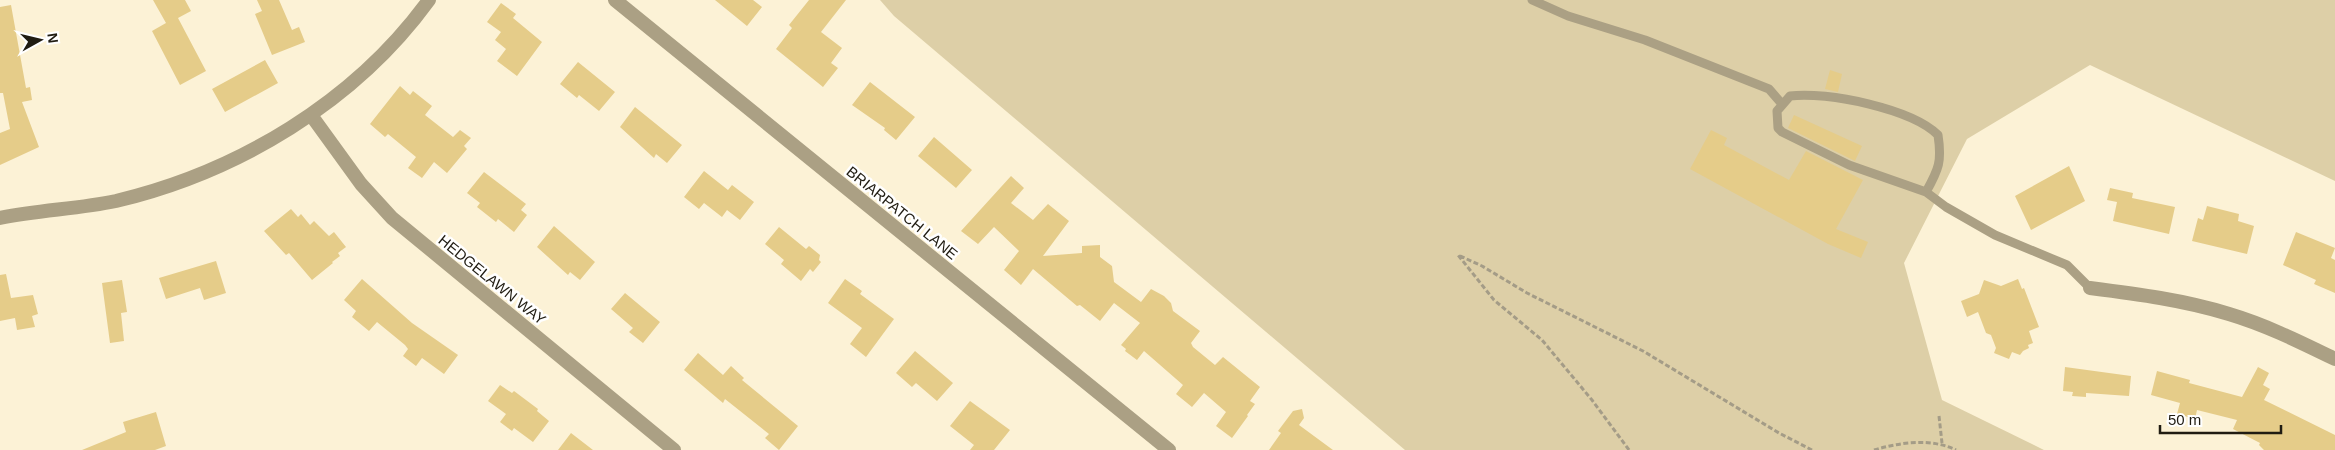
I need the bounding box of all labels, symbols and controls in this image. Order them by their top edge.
north arrow [15,15,65,65]
text: N [44,32,62,44]
street label: BRIARPATCH LANE [843,163,961,263]
street label: HEDGELAWN WAY [435,231,549,328]
scale bar [2160,402,2281,434]
text: 50 m [2168,411,2201,428]

